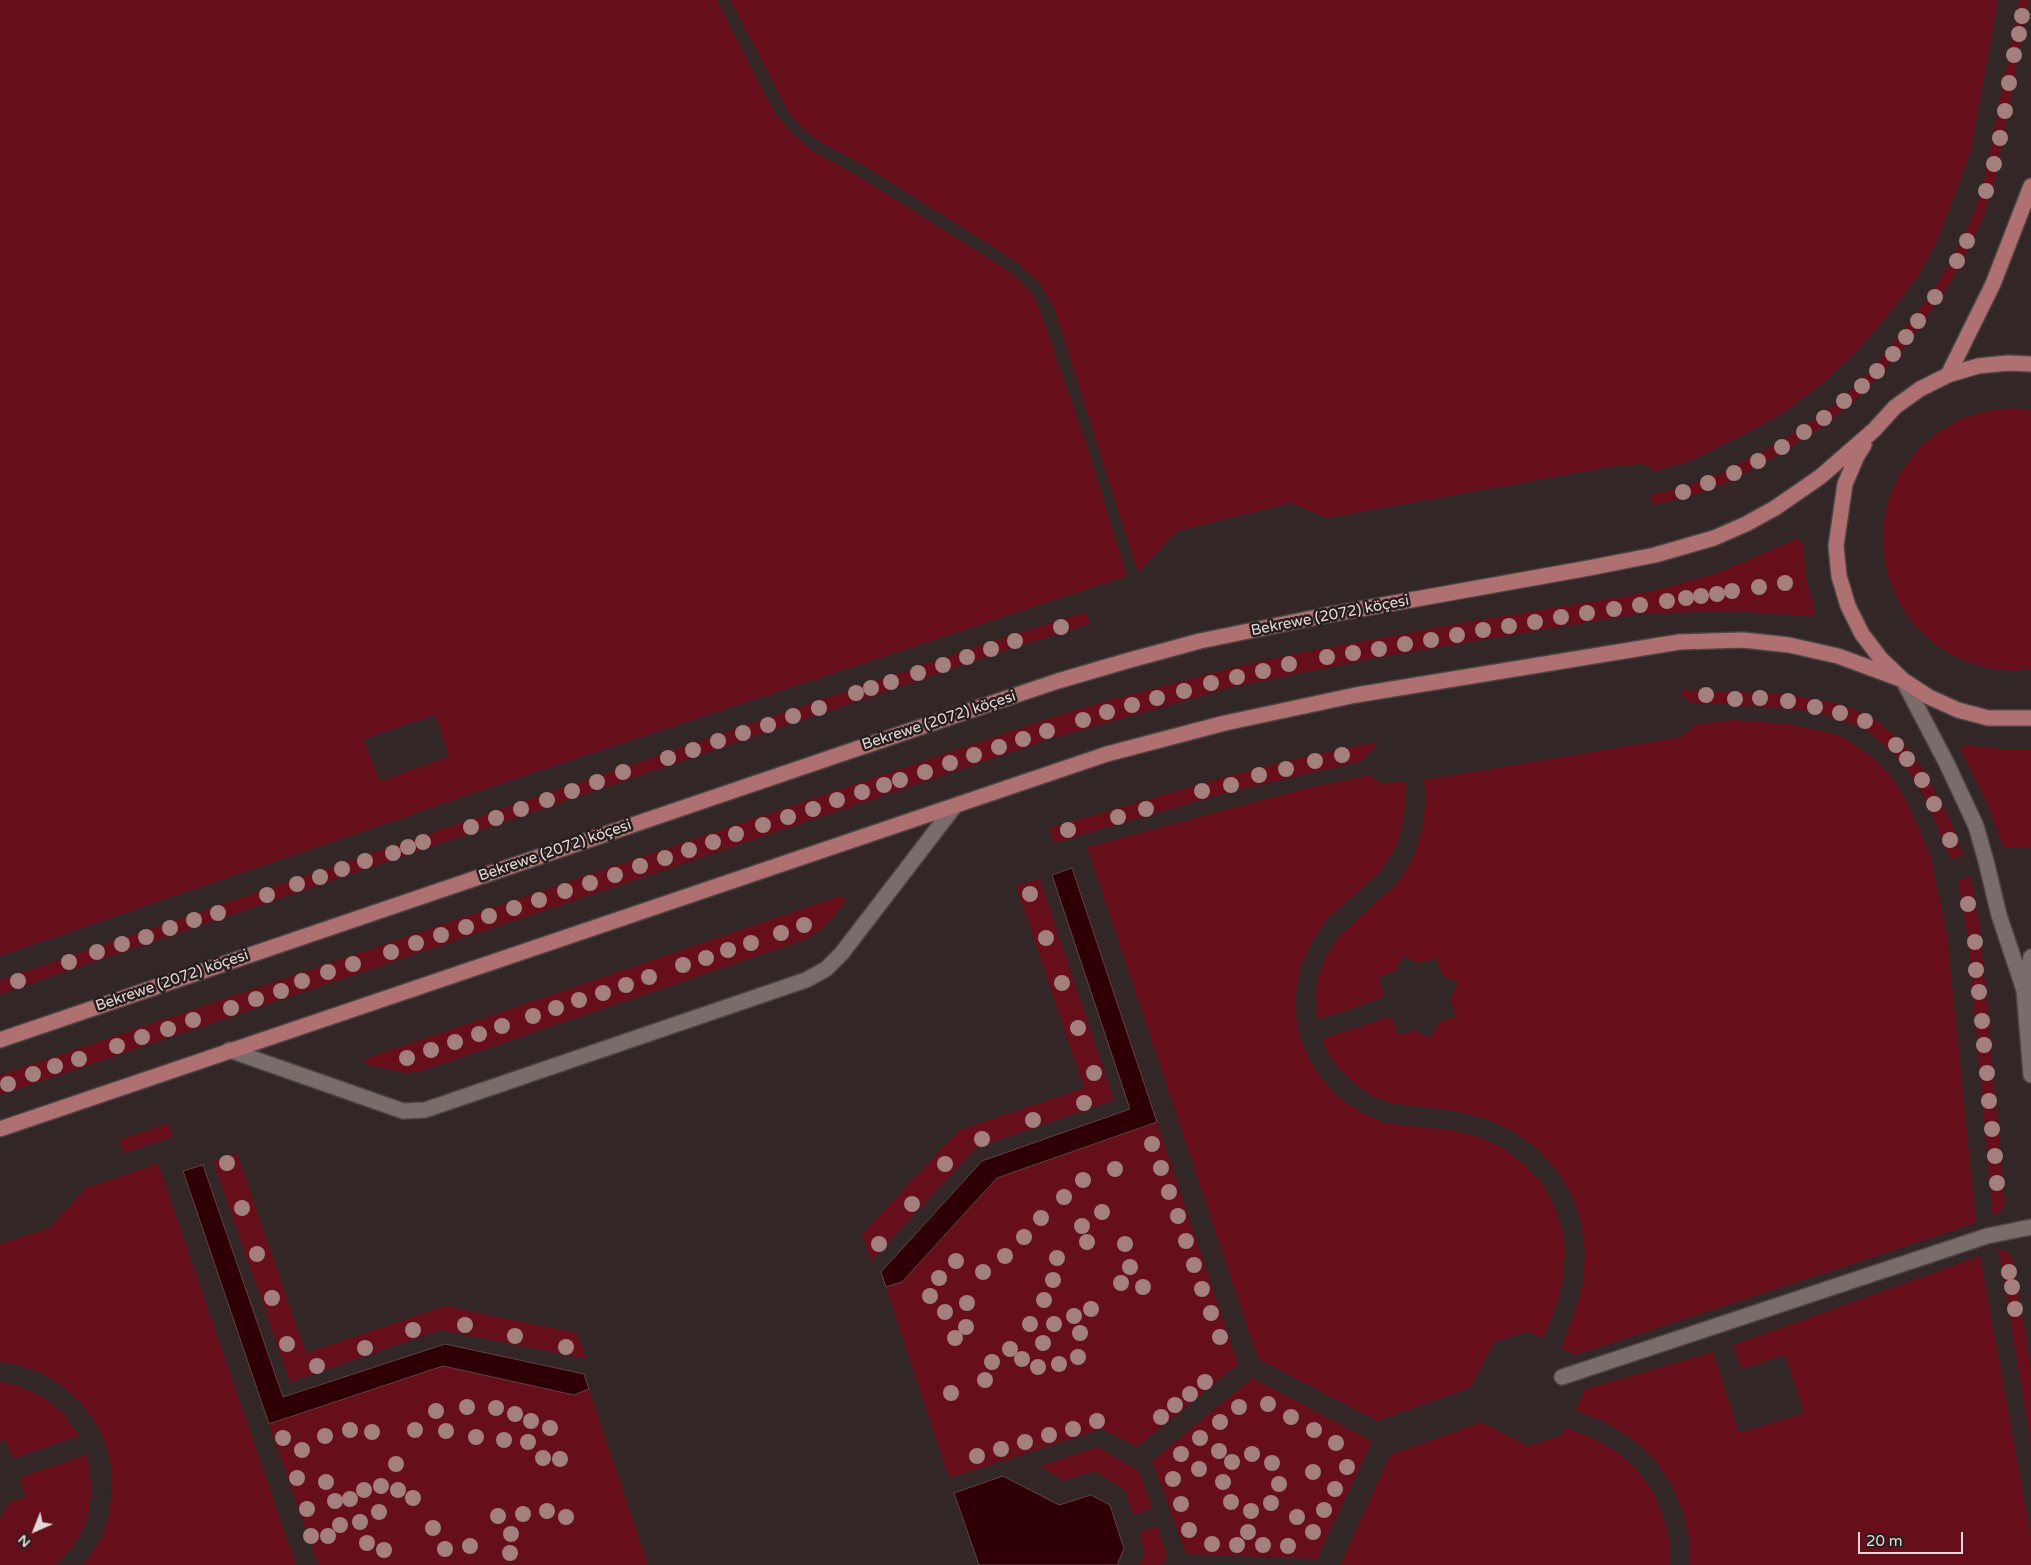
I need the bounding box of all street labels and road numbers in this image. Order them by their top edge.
street label: Bekrewe (2072) köçesi [1249,592,1411,640]
street label: Bekrewe (2072) köçesi [860,688,1018,754]
street label: Bekrewe (2072) köçesi [476,816,634,886]
street label: Bekrewe (2072) köçesi [93,946,251,1016]

